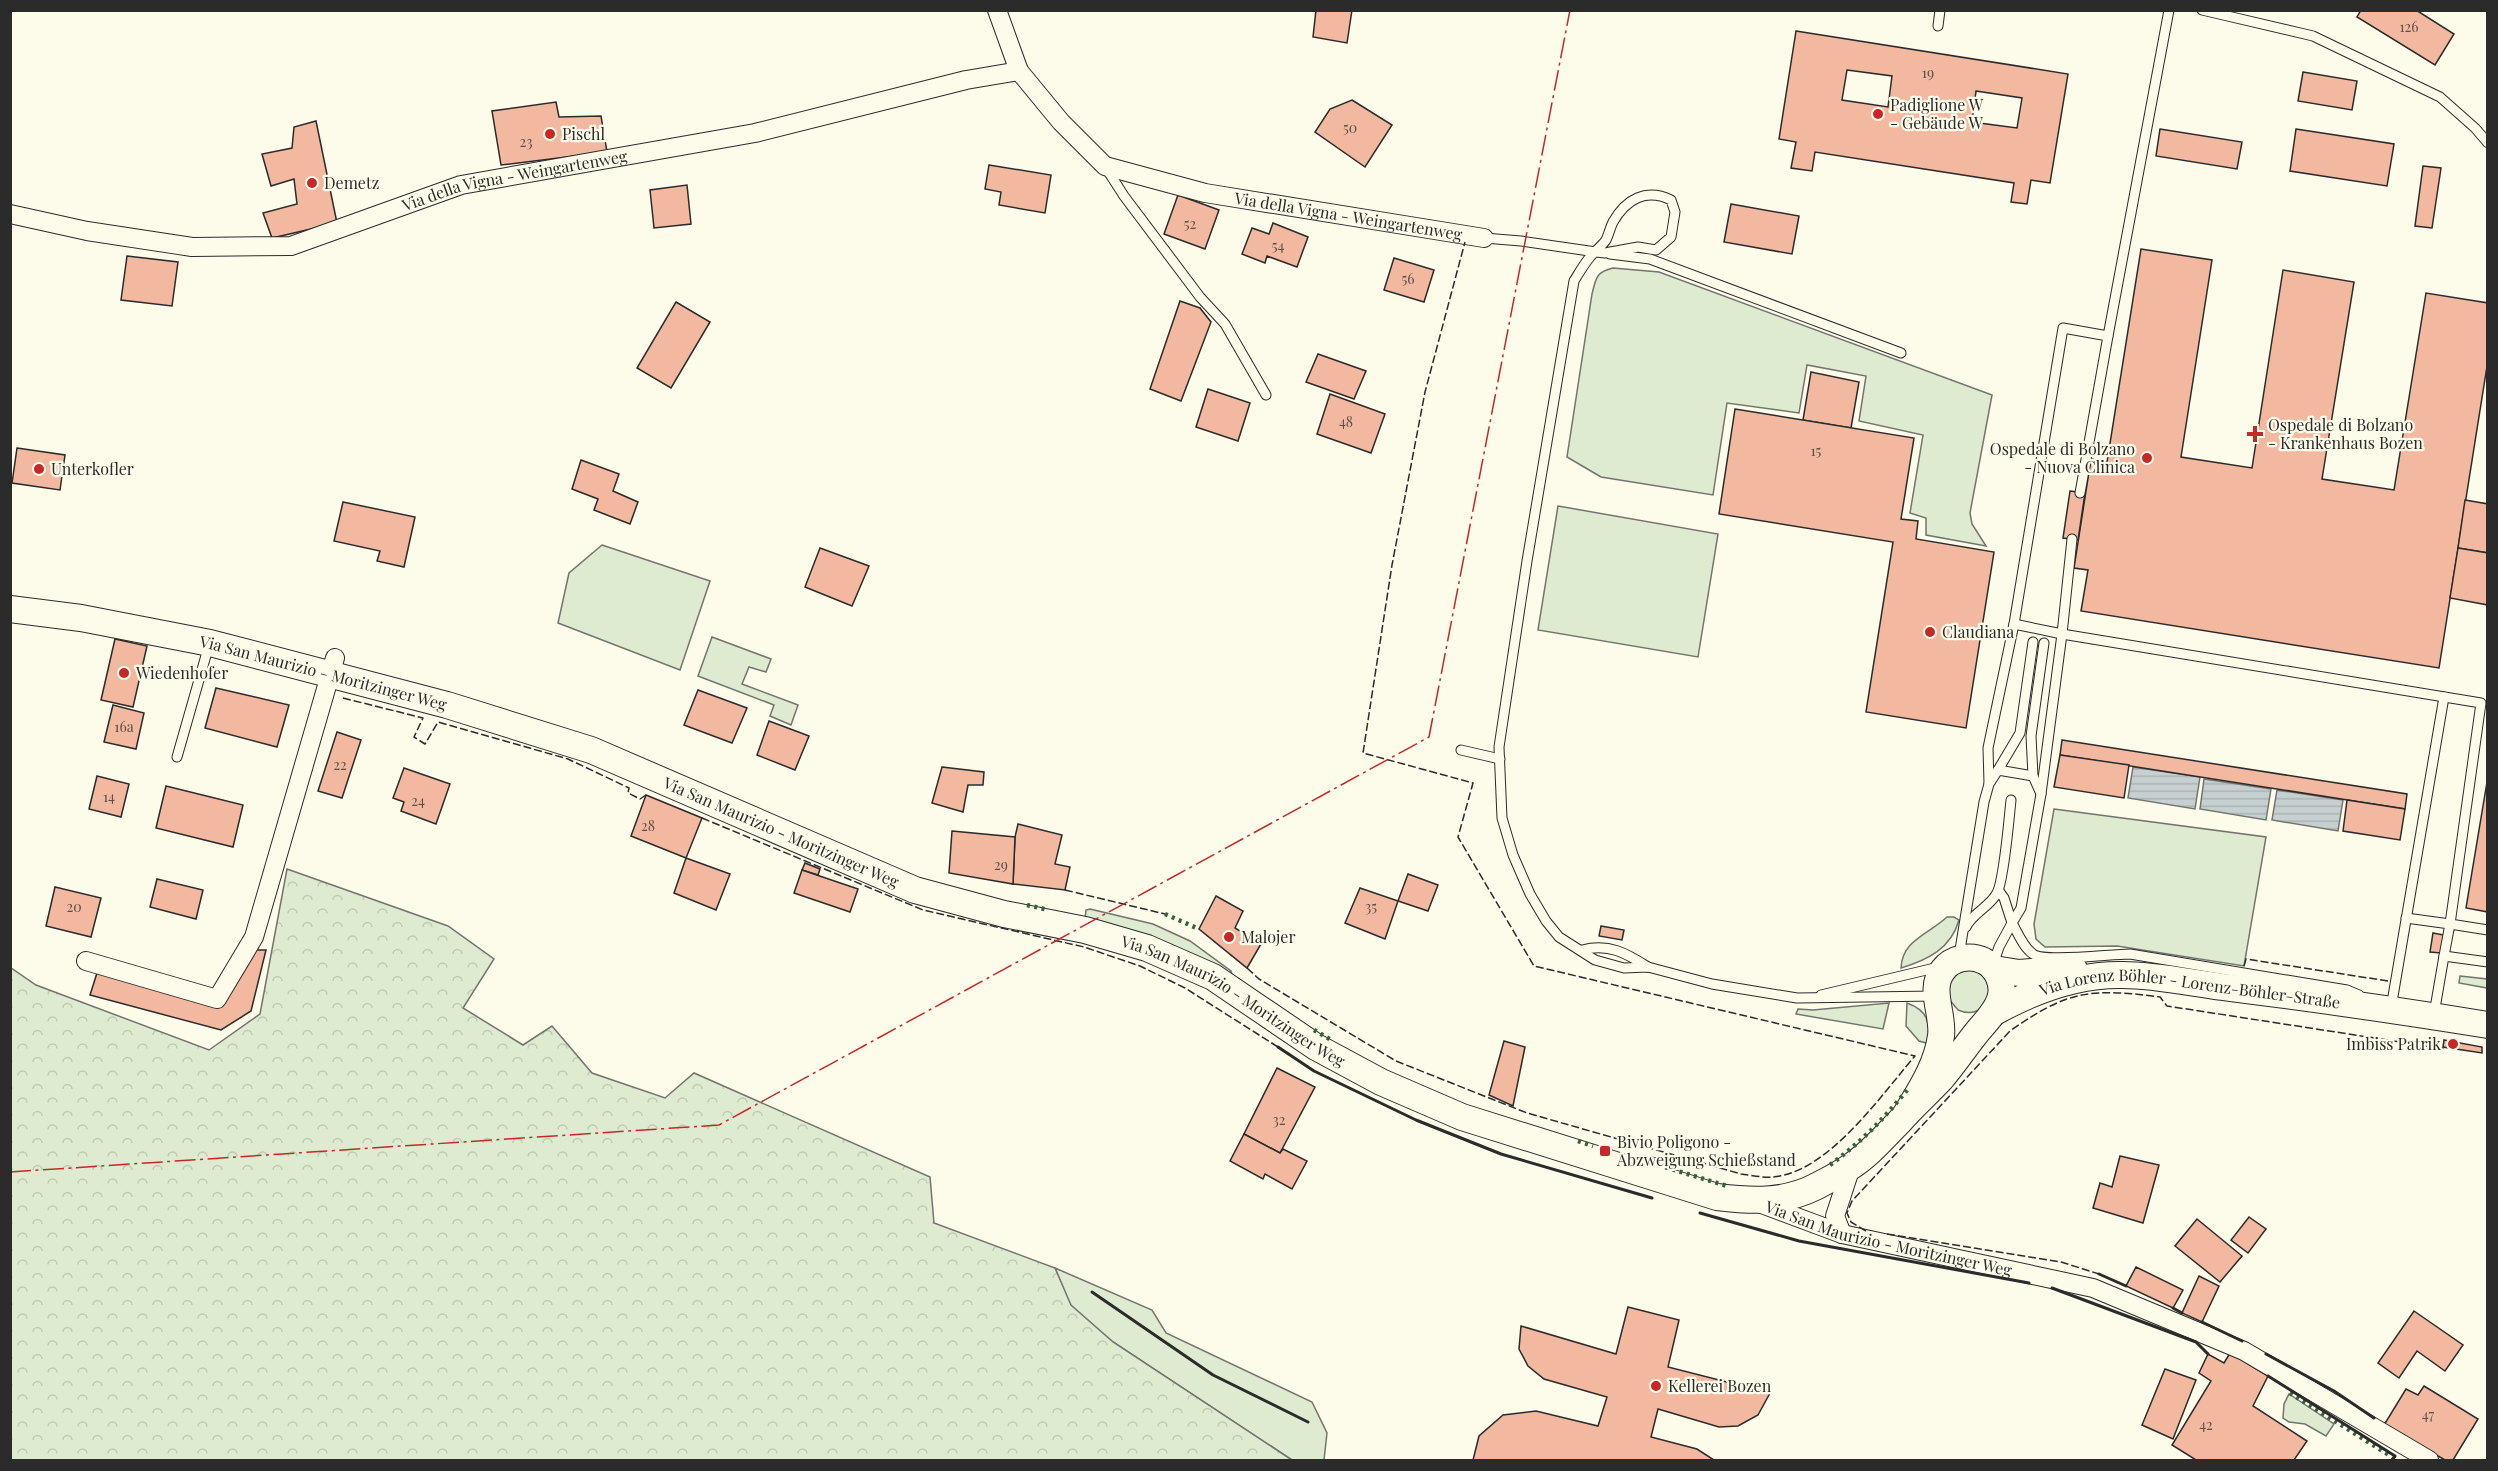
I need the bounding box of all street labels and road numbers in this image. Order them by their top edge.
street label: Via della Vigna - Weingartenweg [398,145,629,216]
street label: Via della Vigna - Weingartenweg [1232,187,1464,244]
street label: Via San Maurizio - Moritzinger Weg [197,630,450,715]
street label: Via San Maurizio - Moritzinger Weg [659,771,903,892]
street label: Via San Maurizio - Moritzinger Weg [1118,930,1350,1071]
street label: Via Lorenz Böhler - Lorenz-Böhler-Straße [2035,964,2342,1013]
street label: Via San Maurizio - Moritzinger Weg [1762,1195,2015,1280]

